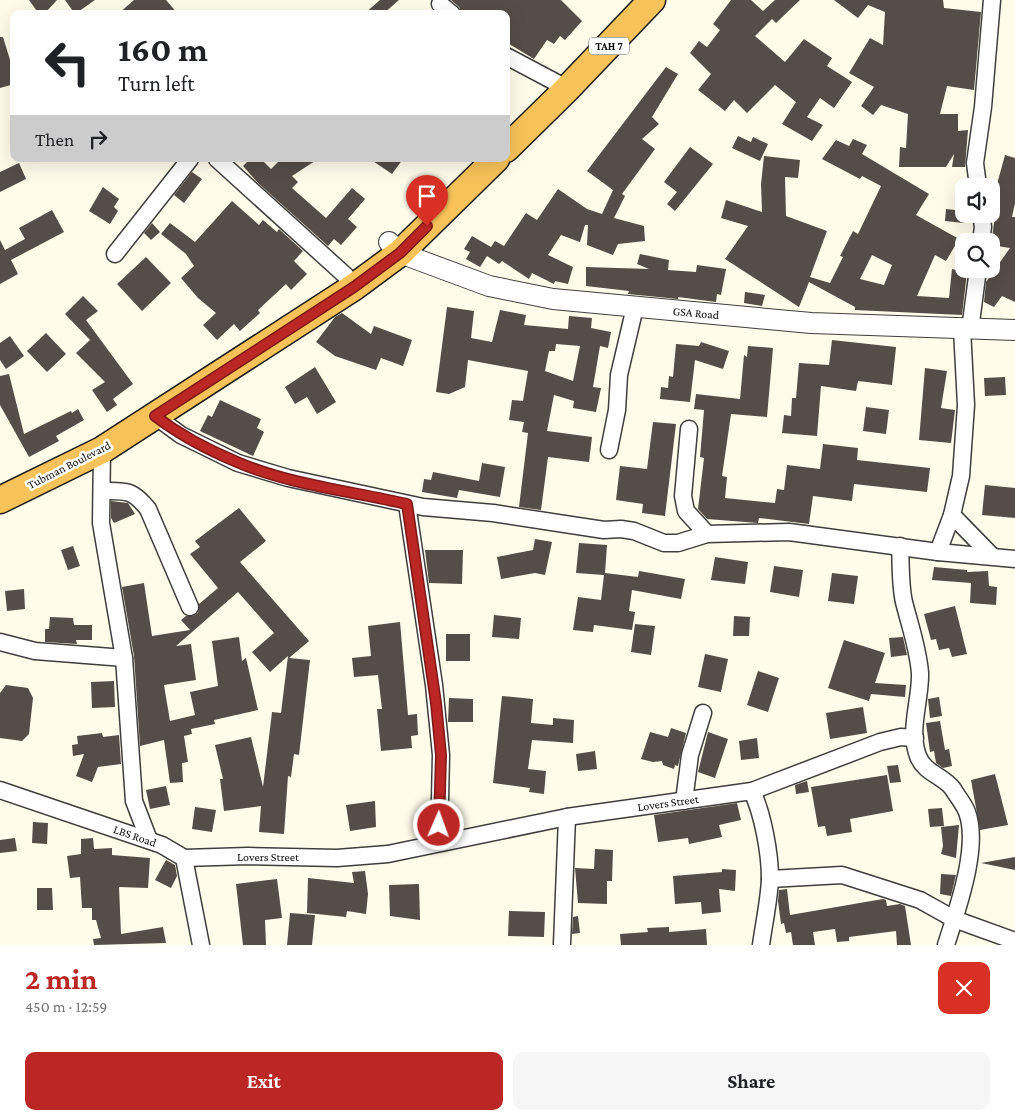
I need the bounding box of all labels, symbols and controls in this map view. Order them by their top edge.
icon: left [35,30,100,95]
text: 160 m [118,30,208,69]
road number: TAH 7 [589,37,629,54]
text: Turn left [118,71,195,96]
icon: right [84,125,112,153]
text: Then [35,129,74,150]
pin [406,175,448,226]
map controls [955,178,1000,278]
button: sound [955,178,1000,223]
icon: arrive [413,182,441,210]
button: search [955,233,1000,278]
street label: GSA Road [672,304,721,322]
street label: Tubman Boulevard [25,438,114,492]
street label: Lovers Street [636,792,701,814]
position arrow [412,798,464,850]
street label: LBS Road [112,822,159,850]
street label: Lovers Street [237,850,300,864]
text: 2 min [25,962,97,995]
button: close [938,962,990,1014]
text: 450 m · 12:59 [25,998,107,1015]
button: Exit [25,1052,503,1110]
button: Share [513,1052,990,1110]

